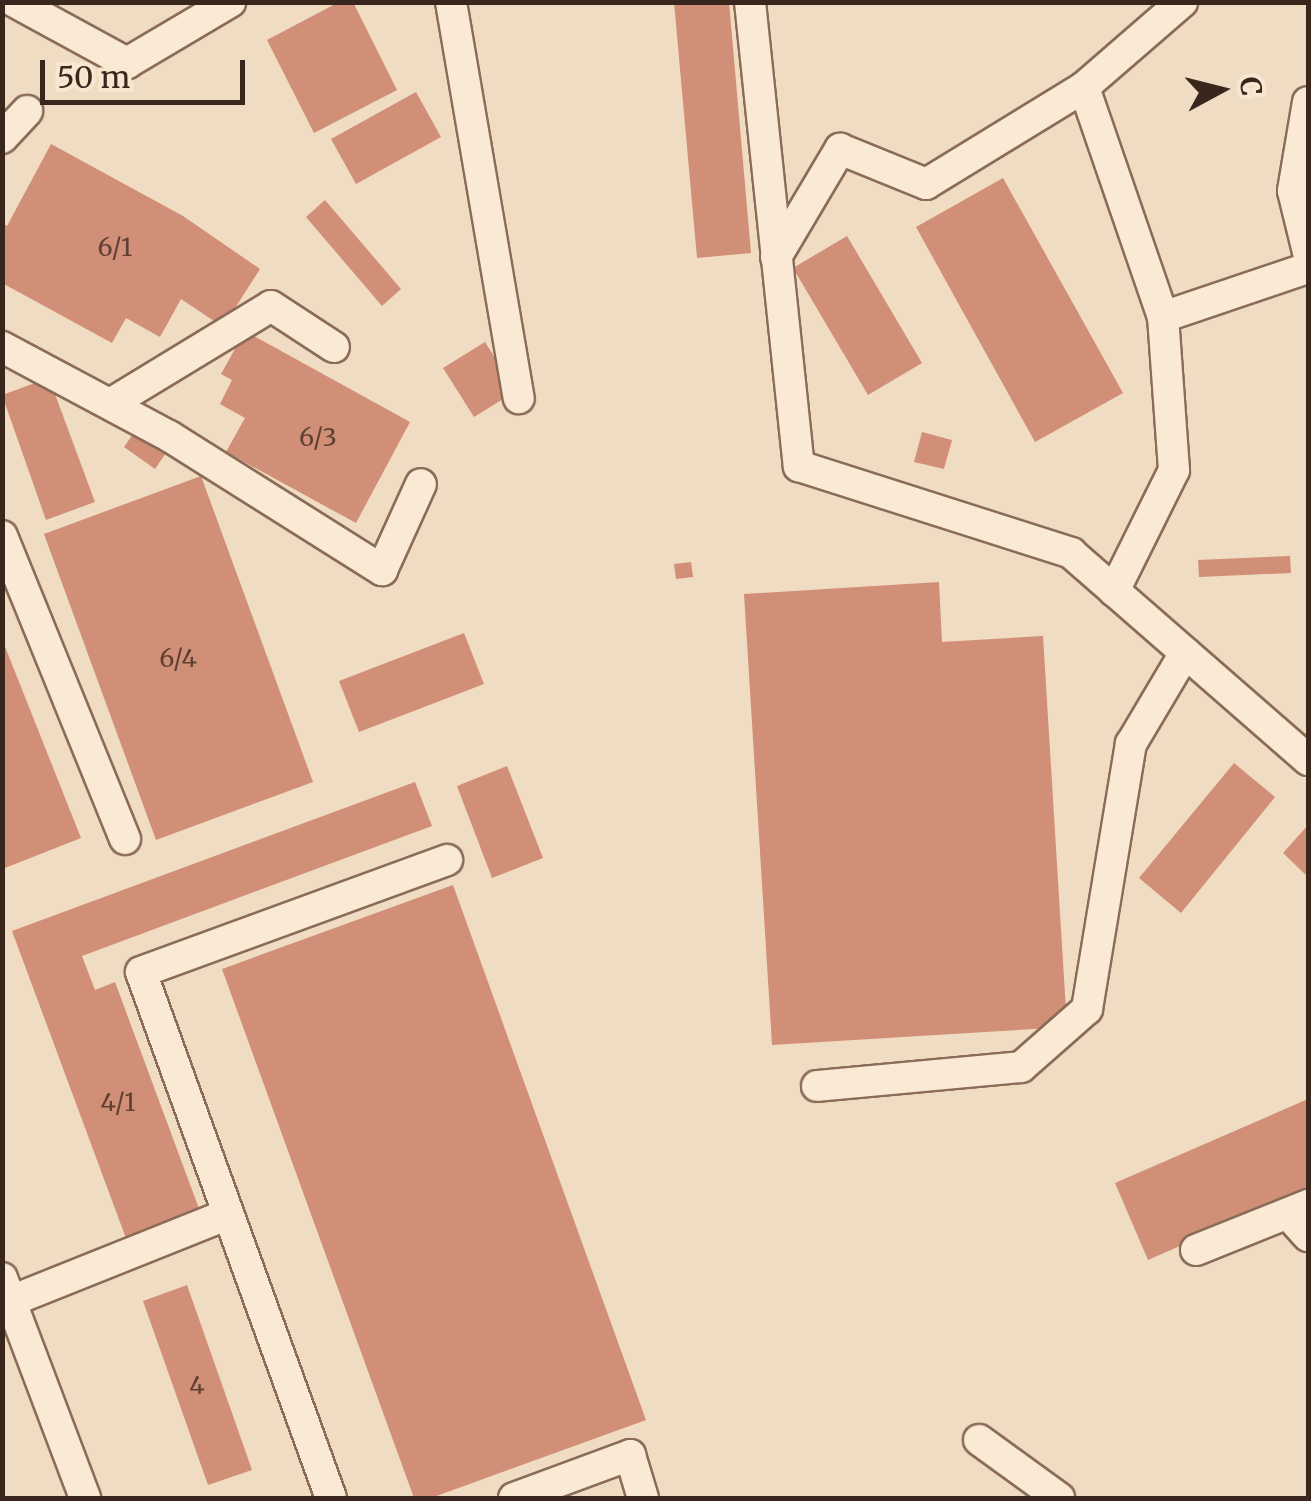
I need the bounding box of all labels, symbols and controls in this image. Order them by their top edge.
scale bar [45,40,250,102]
north arrow [1171,40,1271,140]
text: 50 m [57,58,130,96]
text: С [1232,75,1270,98]
house number: 6/1 [98,232,132,262]
house number: 6/3 [299,422,337,452]
house number: 6/4 [159,643,197,673]
house number: 4/1 [100,1087,136,1117]
house number: 4 [189,1370,205,1400]

